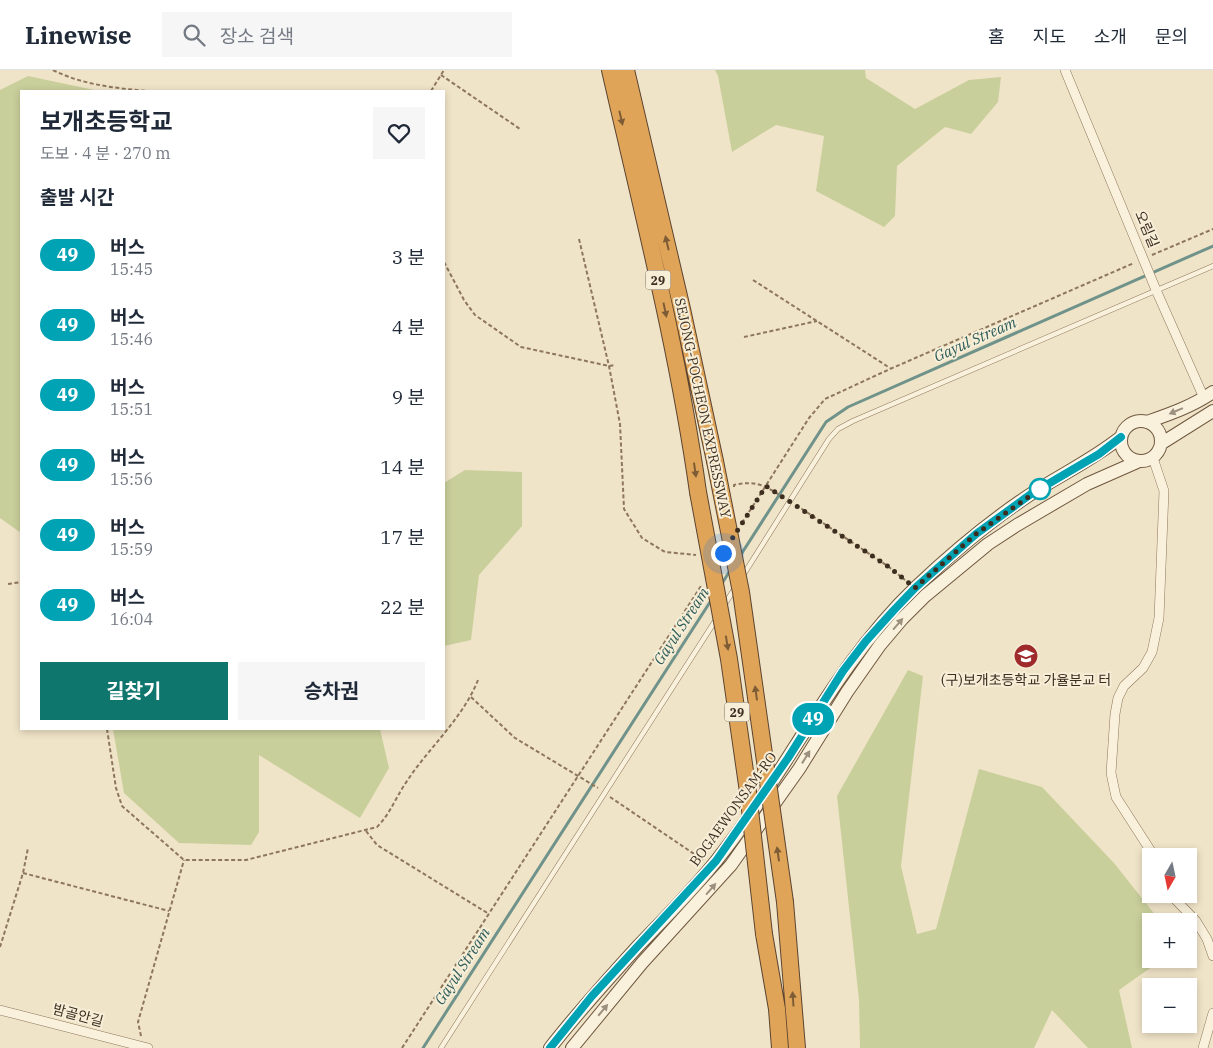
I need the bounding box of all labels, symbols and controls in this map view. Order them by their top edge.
search box [162,12,512,57]
text: Linewise [25,19,132,51]
icon: search [180,21,208,49]
text: 장소 검색 [220,24,294,48]
text: 홈 [988,25,1005,48]
text: 지도 [1033,25,1066,48]
text: 소개 [1094,25,1127,48]
text: 문의 [1155,25,1188,48]
text: 보개초등학교 [40,105,172,137]
button: heart [373,107,425,159]
one-way arrow [617,110,625,125]
text: 도보 · 4 분 · 270 m [40,143,170,163]
text: 출발 시간 [40,185,114,209]
street label: 오림길 [1131,208,1163,250]
text: 버스 [110,235,145,259]
one-way arrow [663,236,671,251]
text: 49 [57,243,78,266]
text: 3 분 [392,245,425,269]
text: 15:45 [110,259,153,279]
road number: 29 [646,270,670,290]
street label: SEJONG-POCHEON EXPRESSWAY [671,296,735,520]
one-way arrow [661,303,669,319]
text: 버스 [110,305,145,329]
water label: Gayul Stream [931,312,1020,366]
text: 49 [57,313,78,336]
text: 4 분 [392,315,425,339]
text: 15:46 [110,329,153,349]
text: 버스 [110,375,145,399]
text: 49 [57,383,78,406]
text: 9 분 [392,385,425,409]
text: 15:51 [110,399,153,419]
one-way arrow [1168,407,1183,415]
text: 버스 [110,445,145,469]
text: 49 [57,453,78,476]
text: 14 분 [380,455,425,479]
one-way arrow [691,462,699,478]
text: 15:56 [110,469,153,489]
unlabelled marker [1029,478,1051,500]
text: 버스 [110,515,145,539]
text: 49 [57,523,78,546]
text: 17 분 [380,525,425,549]
text: 15:59 [110,539,153,559]
your location [711,541,736,566]
water label: Gayul Stream [649,583,713,668]
text: 버스 [110,585,145,609]
text: 49 [57,593,78,616]
text: 22 분 [380,595,425,619]
text: 16:04 [110,609,153,629]
one-way arrow [893,617,904,630]
one-way arrow [723,635,731,651]
school or university icon: (구)보개초등학교 가율분교 터 [1013,643,1039,669]
button: 길찾기 [40,662,228,720]
button: 승차권 [238,662,425,720]
place label: (구)보개초등학교 가율분교 터 [941,671,1111,689]
one-way arrow [752,684,760,700]
road number: 29 [724,702,750,722]
line badge: 49 [790,703,836,735]
text: 49 [802,707,824,730]
street label: BOGAEWONSAM-RO [685,748,781,870]
one-way arrow [801,751,810,764]
one-way arrow [774,845,782,861]
north arrow [1142,848,1198,902]
map controls [1142,848,1197,1033]
one-way arrow [705,882,716,895]
button: + [1142,913,1197,968]
water label: Gayul Stream [430,923,494,1008]
button: − [1142,978,1197,1033]
one-way arrow [789,991,797,1007]
street label: 밤골안길 [51,1000,105,1030]
one-way arrow [597,1004,608,1017]

